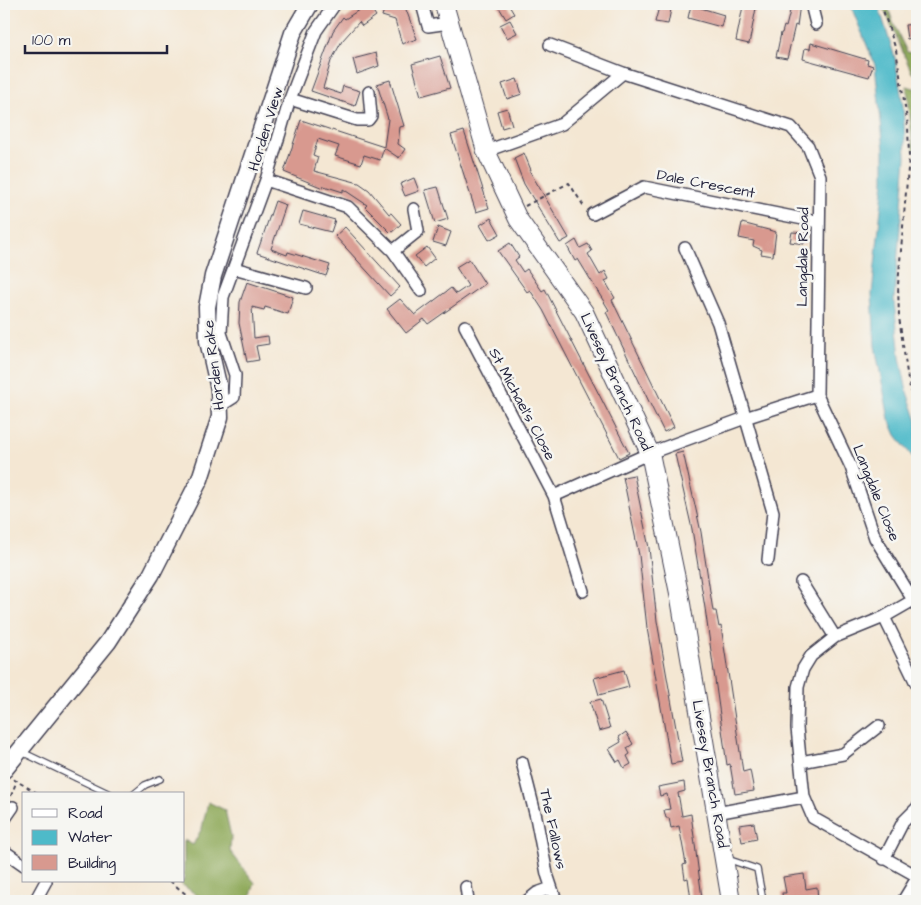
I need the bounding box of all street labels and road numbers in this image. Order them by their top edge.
street label: Horden View [243,84,289,174]
street label: Dale Crescent [655,164,757,204]
street label: Langdale Road [792,207,815,307]
street label: Livesey Branch Road [574,310,657,455]
street label: Horden Rake [198,319,230,411]
street label: St Michael's Close [484,344,560,464]
street label: Langdale Close [846,442,905,545]
street label: Livesey Branch Road [686,698,733,850]
street label: The Fallows [534,787,572,872]

